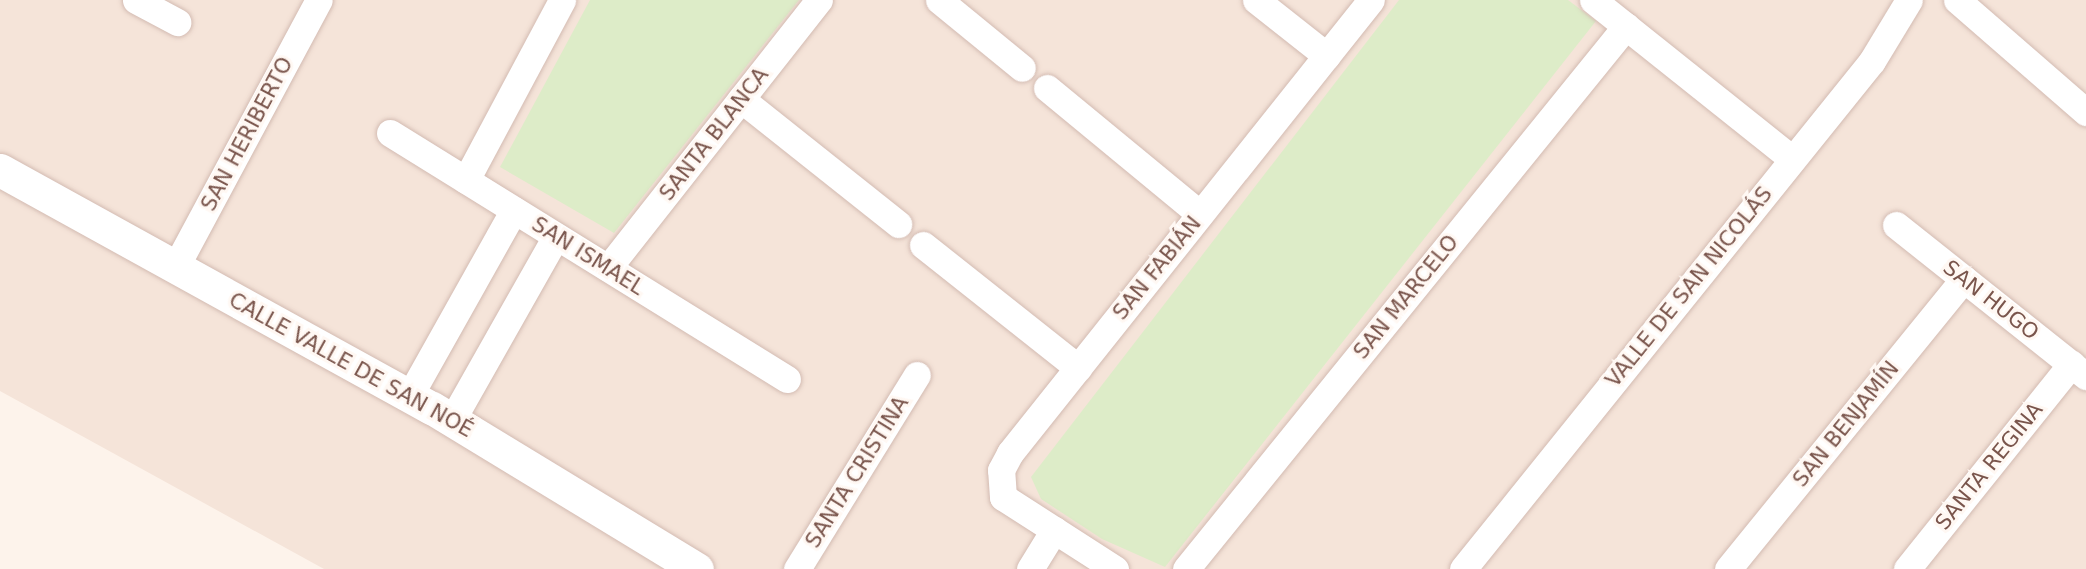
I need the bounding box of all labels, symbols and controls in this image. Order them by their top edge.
street label: SAN HERIBERTO [196,53,298,215]
street label: SANTA BLANCA [654,63,774,205]
street label: VALLE DE SAN NICOLÁS [1600,182,1778,392]
street label: SAN FABIÁN [1108,211,1206,325]
street label: SAN ISMAEL [527,212,649,300]
street label: SAN MARCELO [1348,230,1464,364]
street label: SAN HUGO [1938,255,2044,345]
street label: CALLE VALLE DE SAN NOÉ [225,287,477,443]
street label: SAN BENJAMÍN [1788,356,1904,492]
street label: SANTA CRISTINA [800,392,914,552]
street label: SANTA REGINA [1930,397,2048,535]

